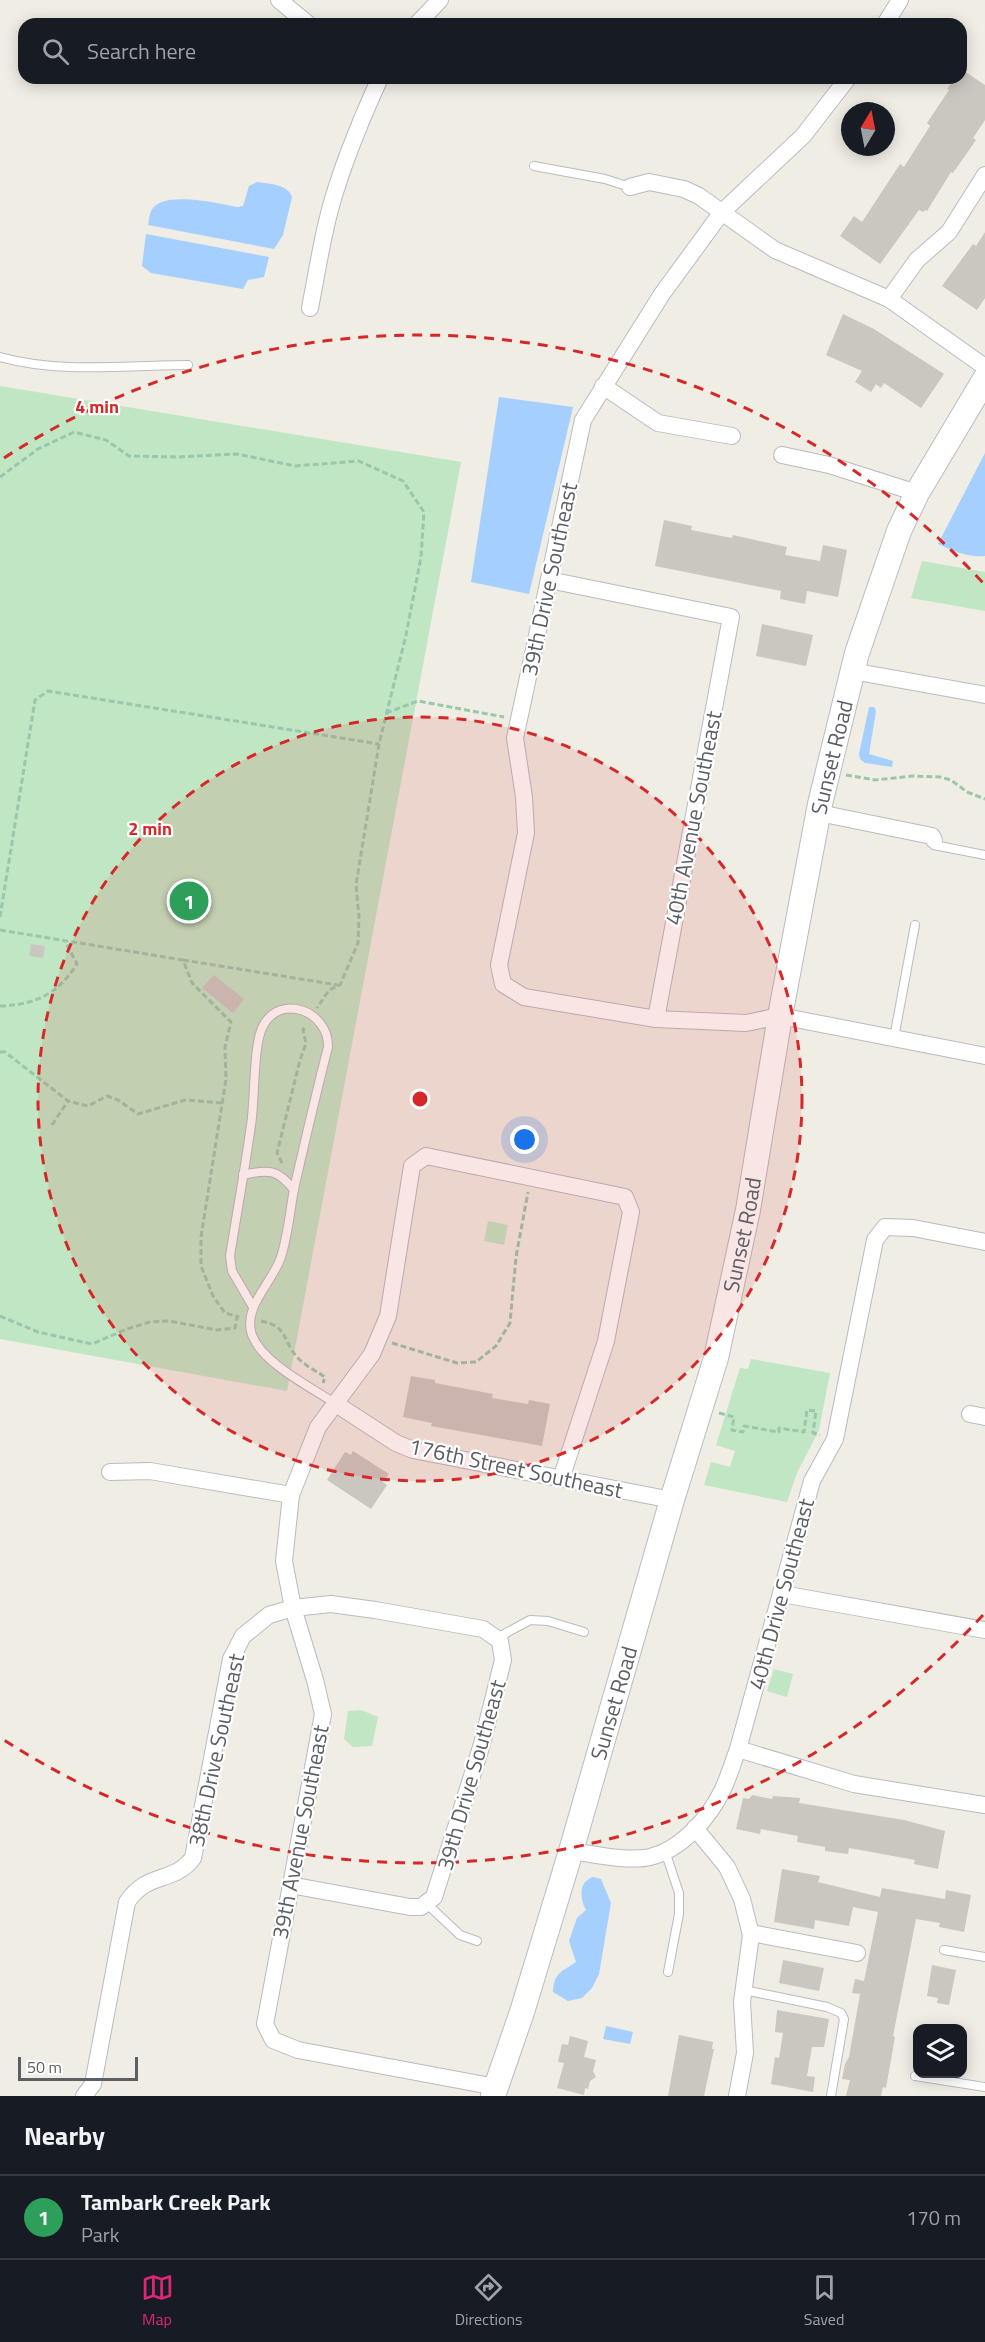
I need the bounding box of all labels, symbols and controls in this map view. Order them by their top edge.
search box [18,18,967,84]
text: Search here [87,34,196,68]
icon: search [39,35,72,68]
north arrow [841,102,895,156]
text: 4 min [75,393,119,420]
street label: 39th Drive Southeast [512,479,586,679]
street label: Sunset Road [801,696,862,817]
street label: 40th Avenue Southeast [656,708,730,928]
text: 2 min [128,815,172,842]
pin: 1 [170,878,208,924]
centre of rings [410,1089,430,1109]
your location [510,1125,539,1154]
street label: Sunset Road [714,1175,770,1296]
street label: 176th Street Southeast [406,1429,626,1507]
street label: 40th Drive Southeast [739,1494,823,1693]
street label: Sunset Road [581,1642,646,1764]
street label: 38th Drive Southeast [179,1650,253,1850]
street label: 39th Drive Southeast [428,1675,515,1874]
street label: 39th Avenue Southeast [263,1722,337,1942]
map controls [913,2024,967,2078]
button: layers [913,2024,967,2078]
scale bar [18,2054,138,2082]
text: 50 m [27,2055,62,2079]
text: Nearby [24,2116,105,2155]
text: Tambark Creek Park [81,2185,271,2219]
text: 1 [38,2202,49,2233]
text: 170 m [906,2202,961,2233]
text: Park [81,2219,119,2250]
tab: Map [141,2271,174,2331]
tab: Directions [455,2271,523,2331]
tab: Saved [804,2271,844,2331]

